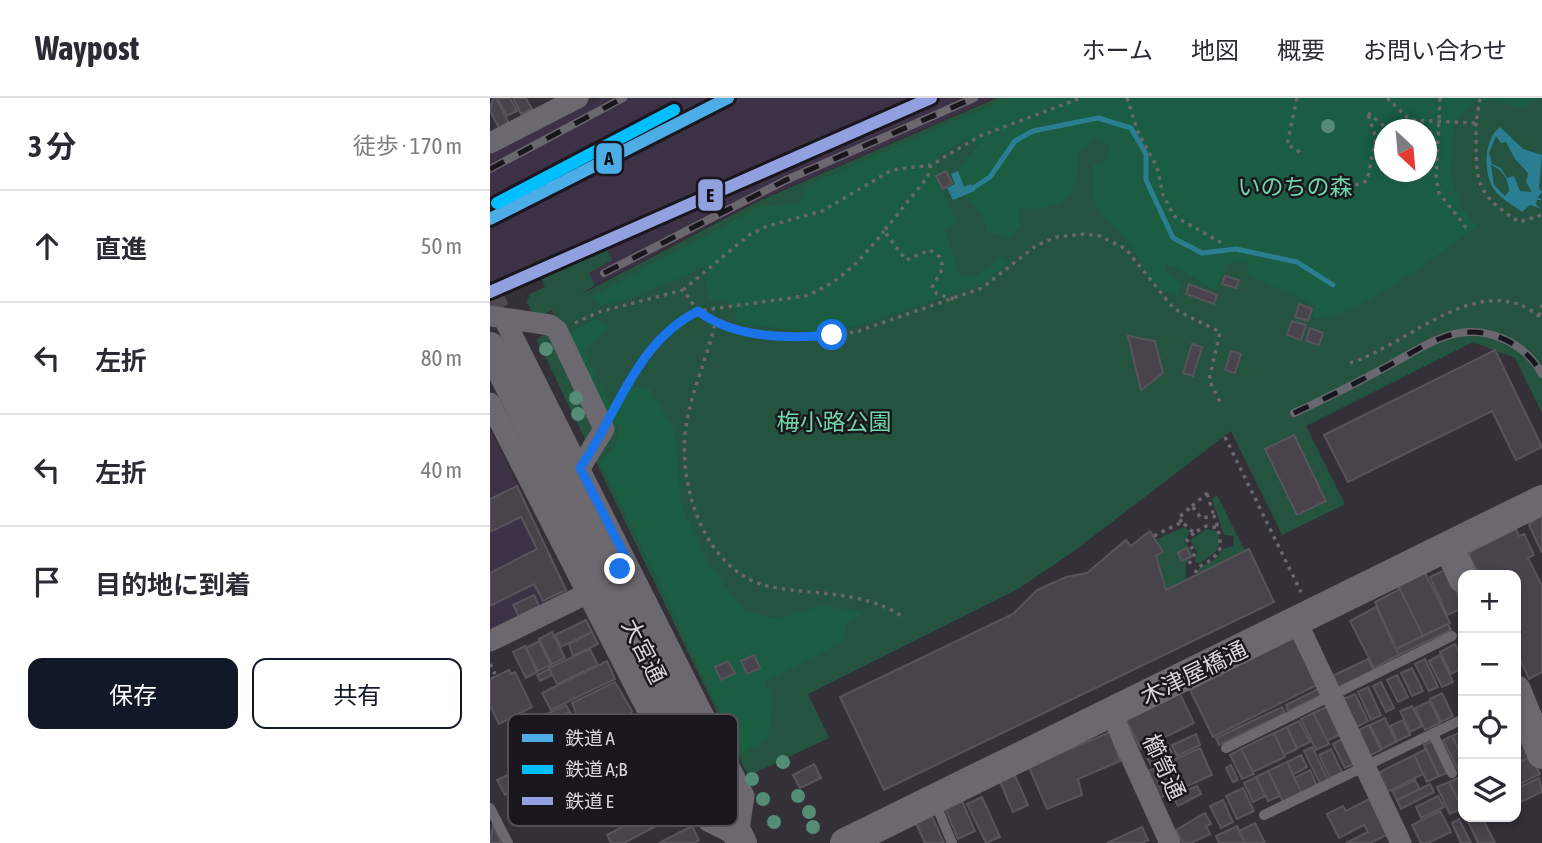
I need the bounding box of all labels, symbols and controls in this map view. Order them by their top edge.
text: Waypost [35,29,139,67]
text: ホーム [1082,37,1153,64]
text: 地図 [1191,37,1239,64]
text: 概要 [1277,37,1325,64]
text: お問い合わせ [1363,37,1507,64]
north arrow [1374,119,1437,182]
text: 3 分 [28,129,76,163]
text: 徒歩 · 170 m [353,133,462,159]
line badge: A [595,142,623,175]
text: A [603,147,614,169]
park label: いのちの森 [1238,174,1353,200]
line badge: E [697,178,724,212]
text: E [706,184,714,206]
icon: ahead [28,227,66,265]
text: 50 m [421,233,462,259]
text: 直進 [95,234,147,264]
route start [816,319,847,350]
icon: left [28,339,66,377]
text: 80 m [421,345,462,371]
text: 左折 [95,346,147,376]
park label: 梅小路公園 [777,409,892,435]
icon: left [28,451,66,489]
text: 40 m [421,457,462,483]
text: 左折 [95,458,147,488]
route end [604,553,635,584]
icon: arrive [28,563,66,601]
text: 目的地に到着 [95,570,251,600]
map controls [1458,570,1521,822]
button: + [1458,570,1521,633]
street label: 大宮通 [617,614,671,688]
button: − [1458,633,1521,696]
street label: 木津屋橋通 [1137,636,1251,710]
button: 保存 [28,658,238,729]
button: 共有 [252,658,462,729]
button: locate [1458,696,1521,759]
legend [508,714,738,826]
text: 鉄道 A [565,727,616,749]
street label: 櫛笥通 [1138,730,1190,804]
text: 鉄道 A;B [565,758,627,780]
button: layers [1458,759,1521,822]
text: 鉄道 E [565,790,614,812]

